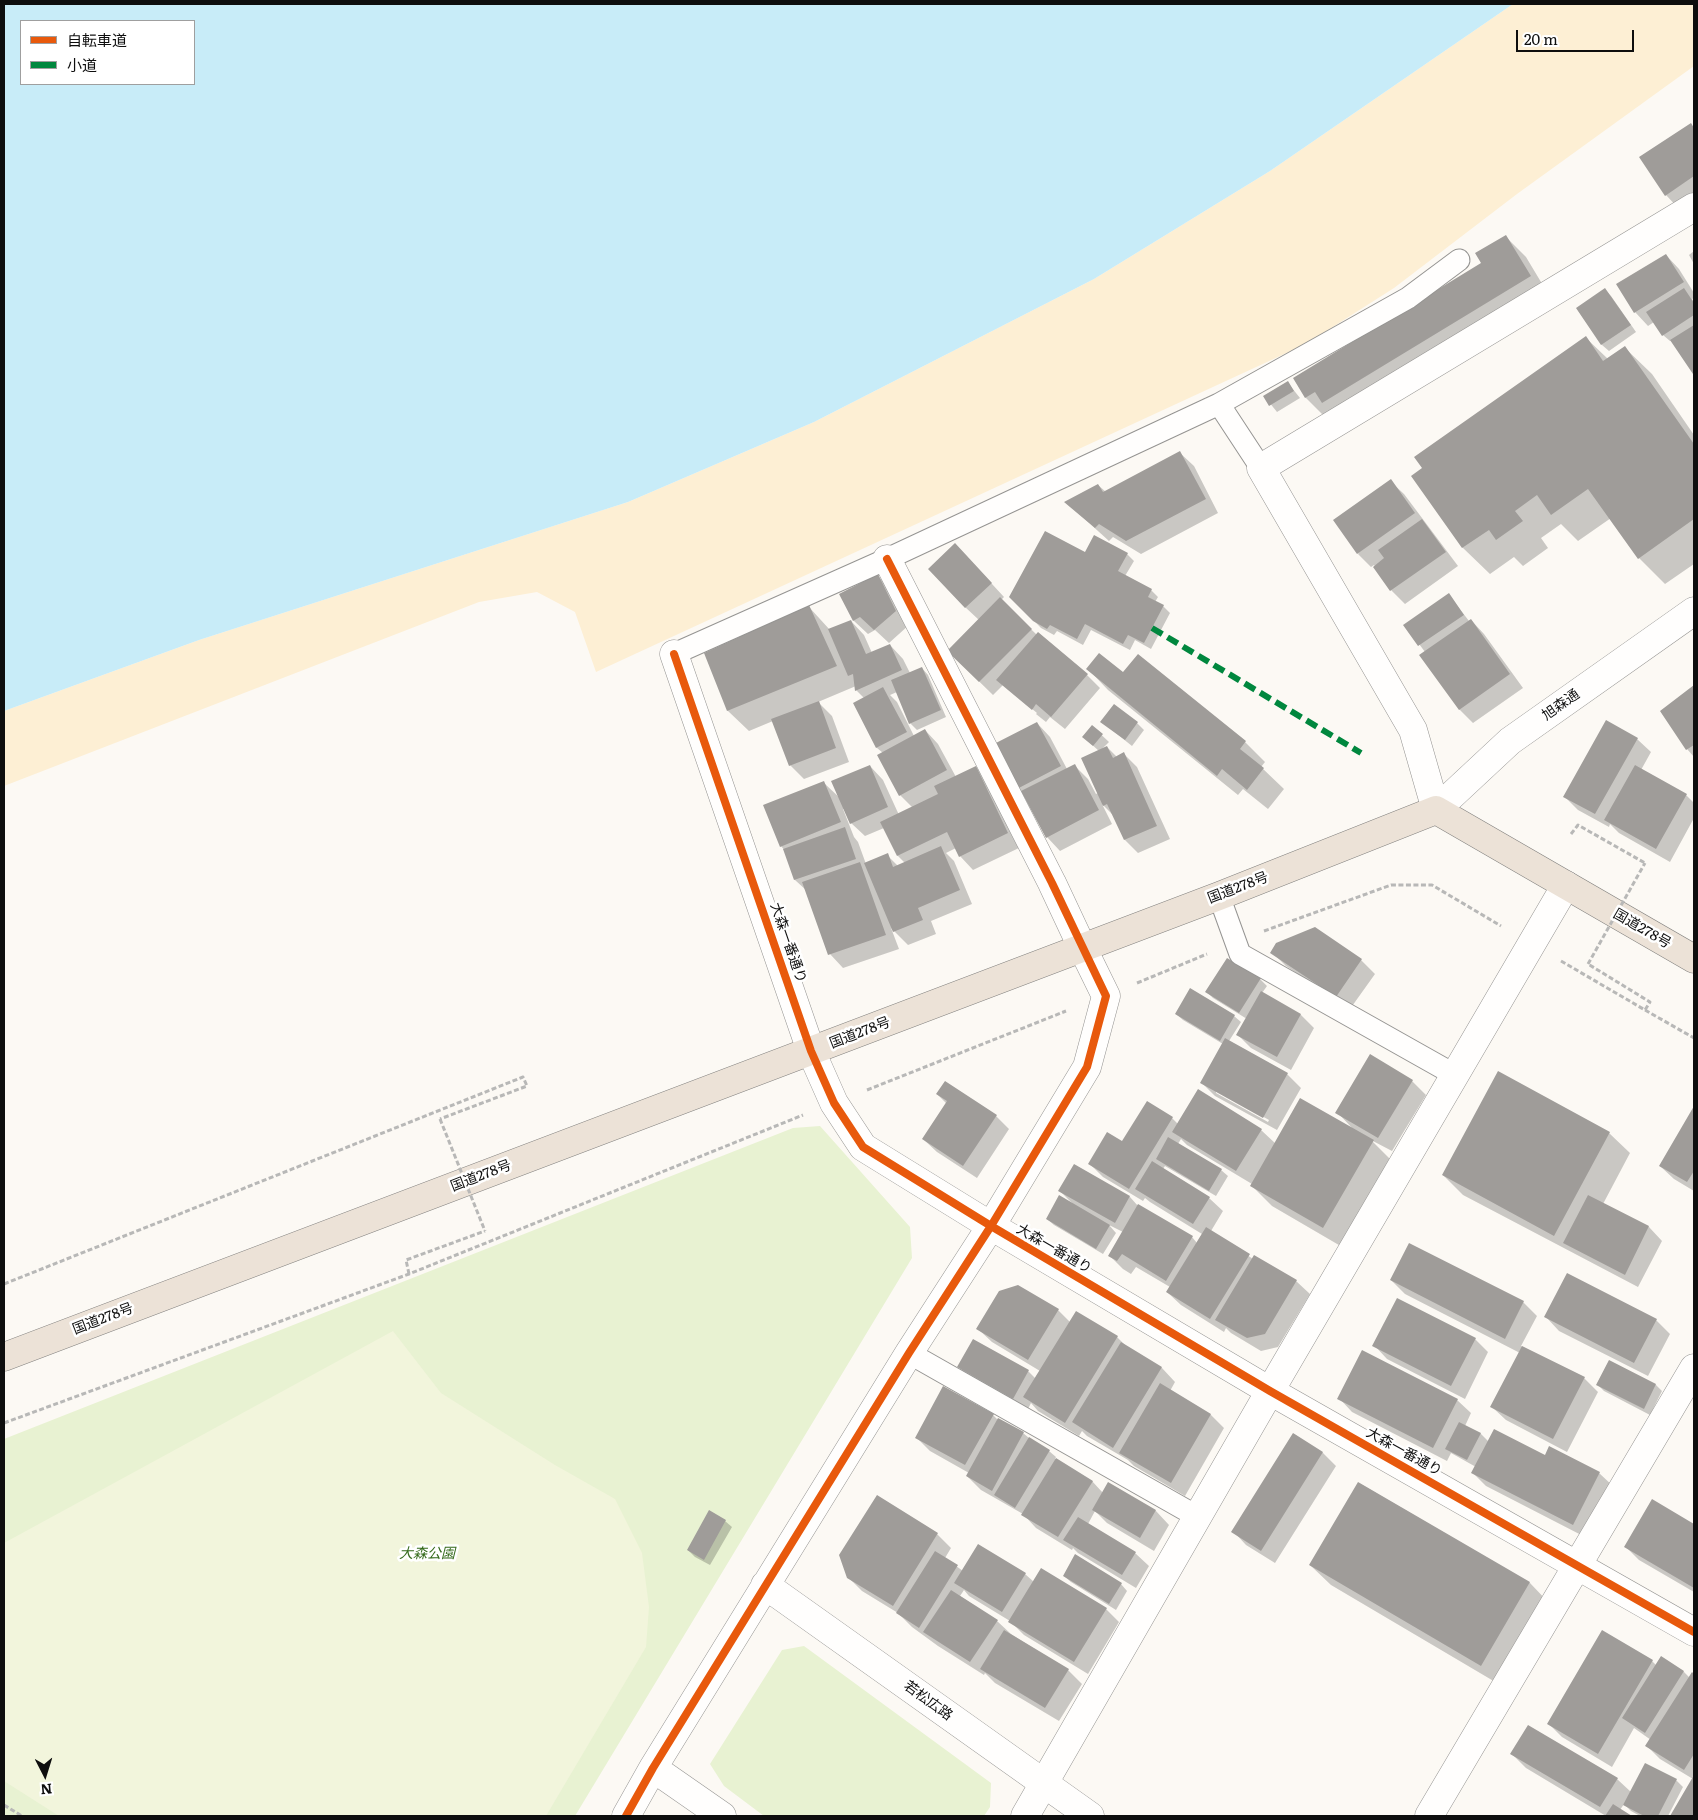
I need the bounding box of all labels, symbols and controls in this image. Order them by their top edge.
legend [20,20,195,85]
scale bar [1518,20,1636,52]
text: 20 m [1524,27,1558,50]
text: 自転車道 [67,28,127,51]
text: 小道 [67,53,97,76]
street label: 旭森通 [1539,686,1583,724]
street label: 国道278号 [1205,869,1271,907]
street label: 大森一番通り [766,901,810,985]
street label: 国道278号 [1610,906,1674,952]
street label: 国道278号 [827,1014,893,1052]
street label: 国道278号 [448,1157,514,1195]
street label: 大森一番通り [1013,1221,1095,1277]
street label: 国道278号 [70,1300,136,1338]
street label: 大森一番通り [1363,1424,1445,1480]
park label: 大森公園 [399,1546,455,1562]
street label: 若松広路 [900,1678,956,1724]
north arrow [20,1750,70,1800]
text: N [40,1779,53,1800]

